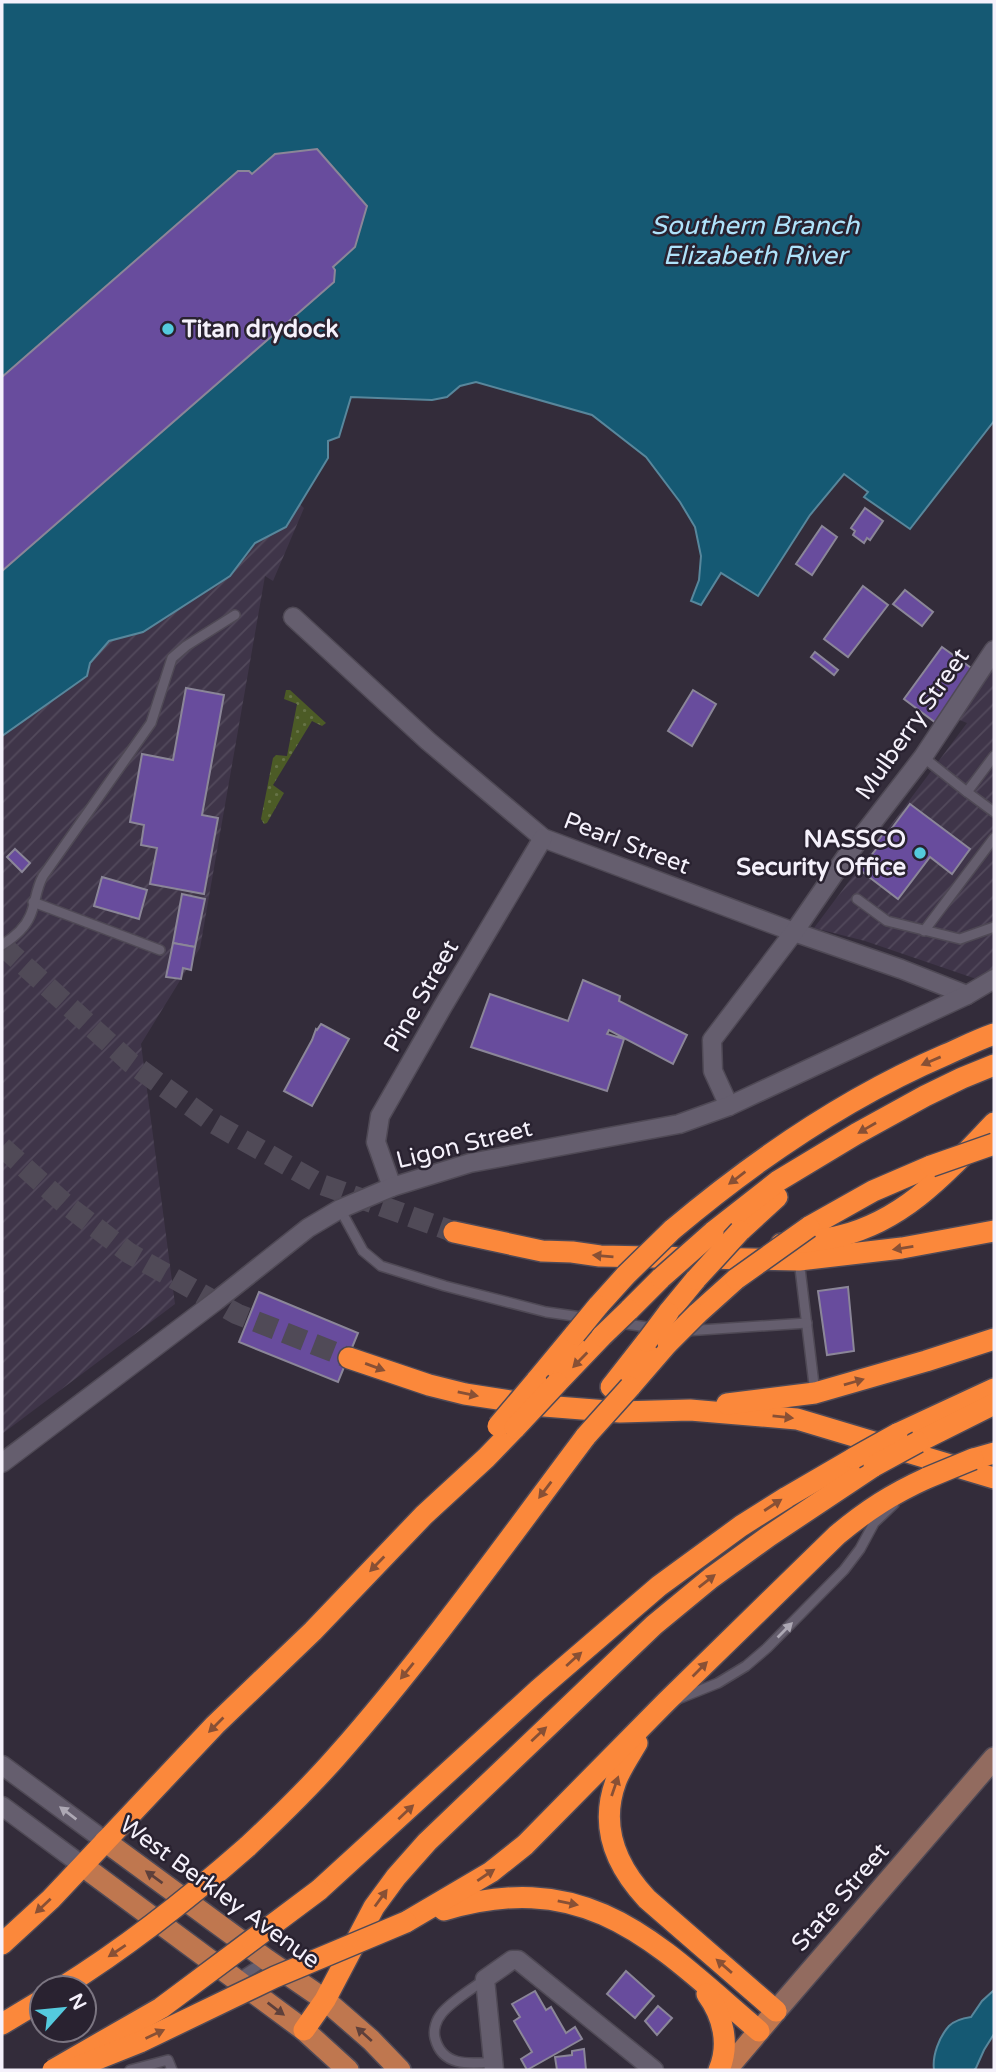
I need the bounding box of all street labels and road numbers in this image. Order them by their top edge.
street label: Mulberry Street [849,643,975,806]
street label: Pearl Street [560,806,694,881]
street label: Pine Street [378,935,465,1058]
street label: Ligon Street [393,1114,535,1175]
street label: West Berkley Avenue [114,1810,325,1975]
street label: State Street [785,1837,895,1957]

